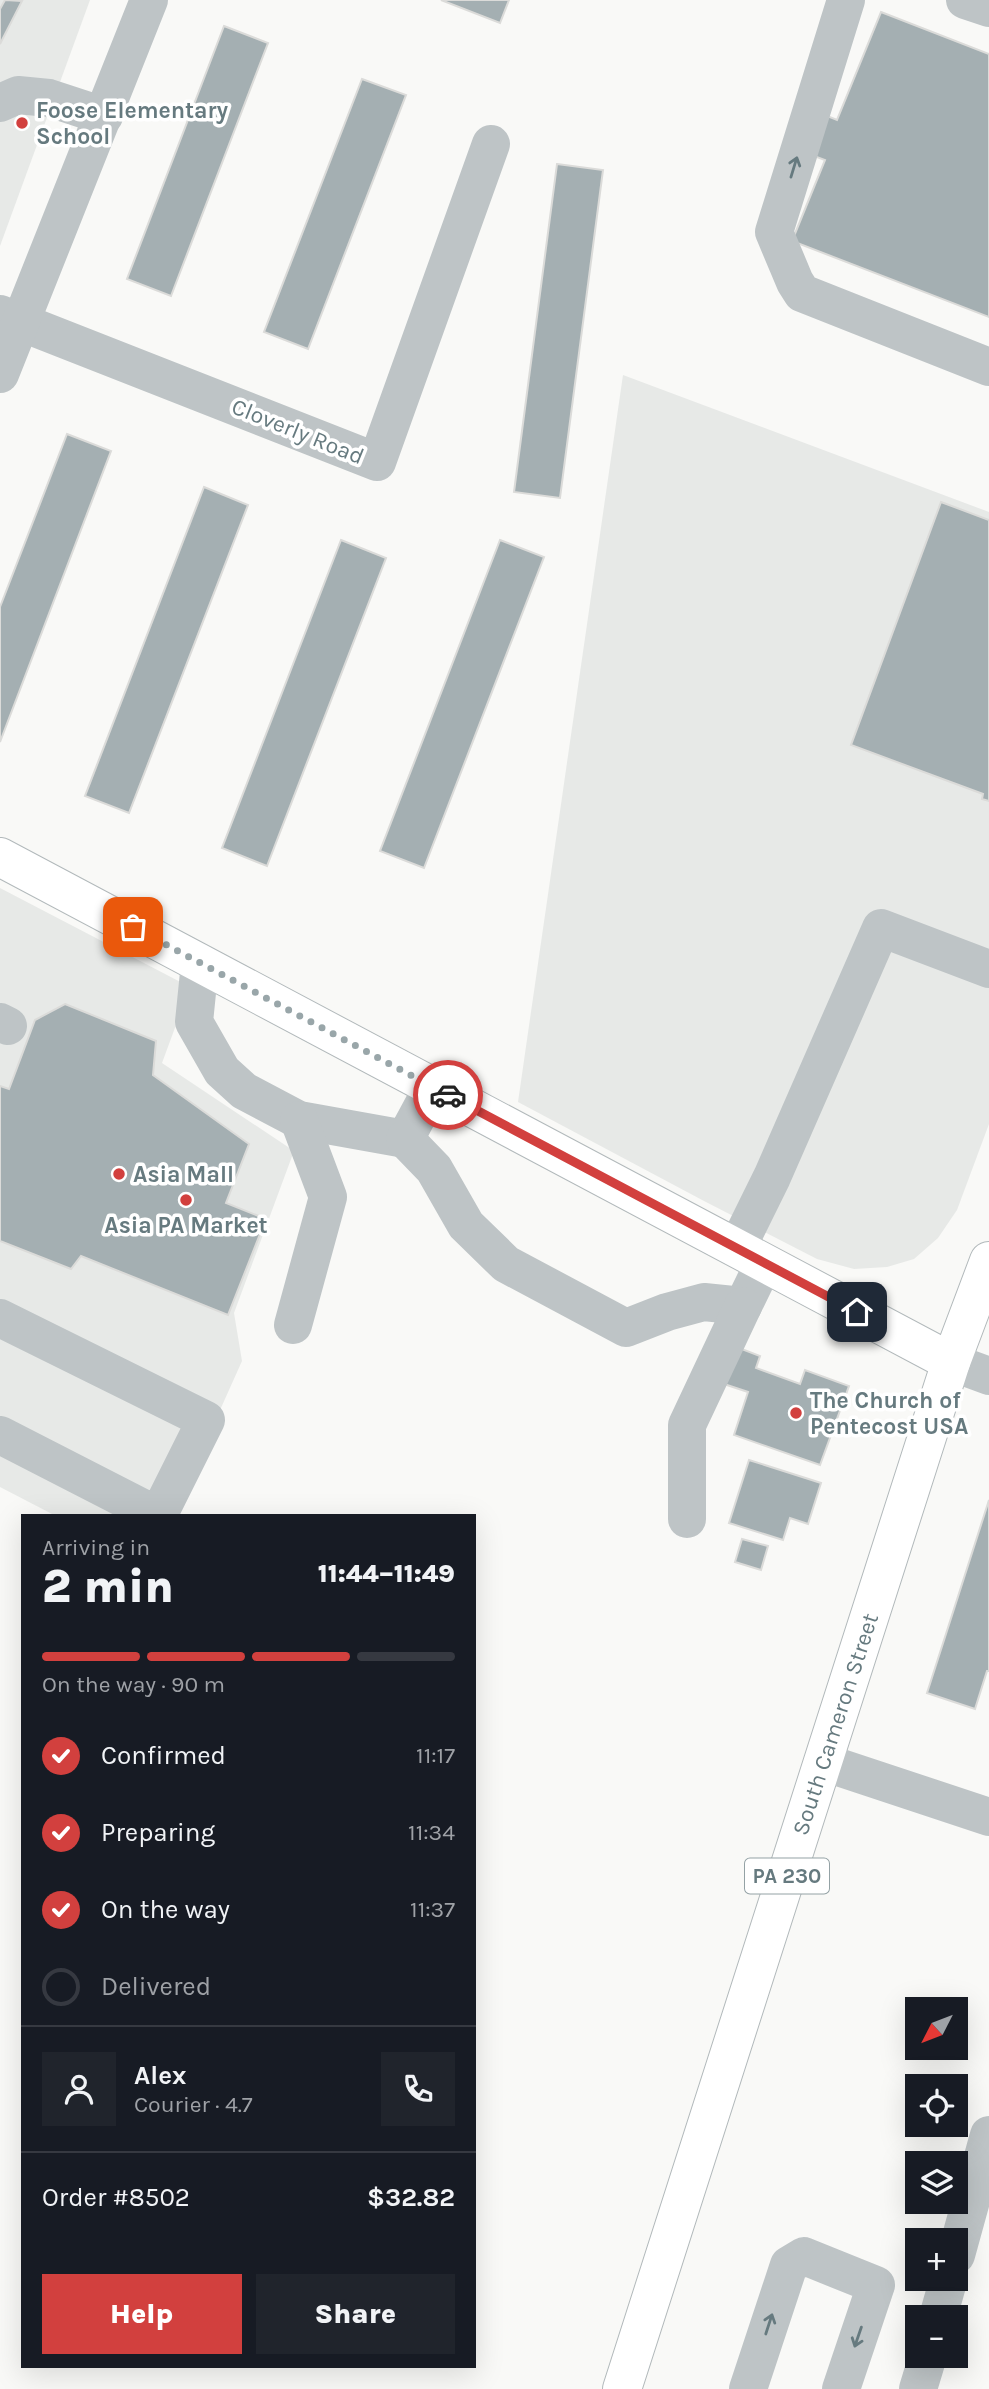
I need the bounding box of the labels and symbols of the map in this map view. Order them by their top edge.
place label: Foose Elementary School [36,97,229,150]
marker: Foose Elementary School [14,115,30,131]
one-way arrow [788,156,801,178]
street label: Cloverly Road [228,393,368,470]
pin [103,897,163,957]
courier [413,1060,483,1130]
place label: Asia Mall [133,1161,234,1188]
marker: Asia Mall [111,1166,127,1182]
marker: Asia PA Market [178,1192,194,1208]
place label: Asia PA Market [104,1212,268,1239]
pin [827,1282,887,1342]
place label: The Church of Pentecost USA [810,1387,968,1440]
marker: The Church of Pentecost USA [788,1405,804,1421]
street label: South Cameron Street [787,1609,884,1839]
road number: PA 230 [745,1858,829,1894]
north arrow [905,1997,968,2060]
one-way arrow [764,2314,776,2336]
one-way arrow [851,2326,864,2348]

